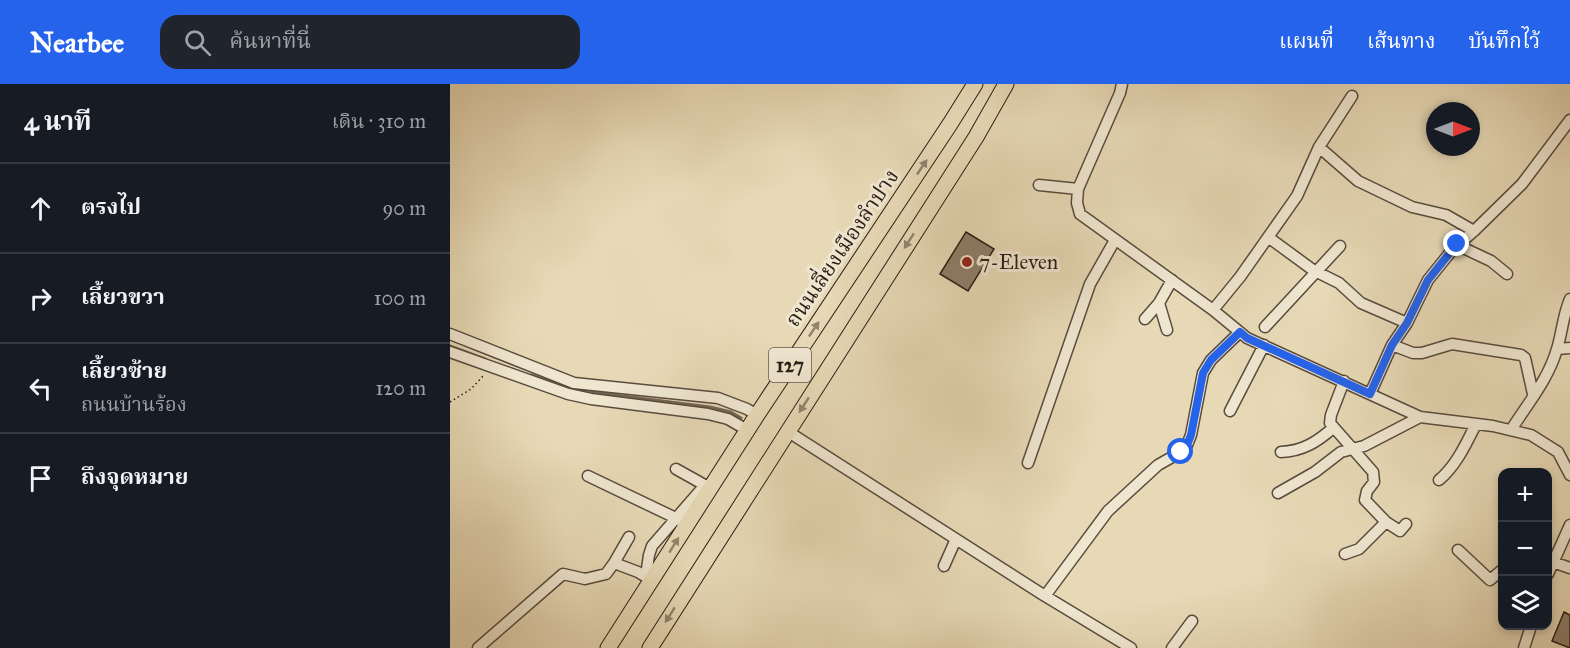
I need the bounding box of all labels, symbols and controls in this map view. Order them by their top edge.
search box [160,15,580,69]
text: Nearbee [30,25,124,60]
icon: search [181,26,214,59]
text: ค้นหาที่นี่ [229,27,311,54]
text: แผนที่ [1279,28,1334,54]
text: เส้นทาง [1367,28,1435,54]
text: บันทึกไว้ [1468,28,1540,54]
north arrow [1426,102,1480,156]
text: 4 นาที [24,105,92,137]
text: เดิน · 310 m [332,109,426,133]
one-way arrow [916,159,928,175]
street label: ถนนเลี่ยงเมืองลำปาง [777,163,904,332]
icon: ahead [24,192,57,225]
text: ตรงไป [81,193,141,220]
text: 90 m [383,196,426,220]
route end [1443,230,1469,256]
one-way arrow [904,233,915,249]
place label: 7-Eleven [979,249,1058,275]
marker: 7-Eleven [960,255,974,269]
icon: right [24,282,57,315]
text: เลี้ยวขวา [81,283,165,310]
text: 100 m [374,286,426,310]
one-way arrow [808,321,819,337]
road number: 127 [769,348,811,382]
text: เลี้ยวซ้าย [81,357,167,384]
icon: left [24,372,57,405]
text: 120 m [375,376,426,400]
text: ถนนบ้านร้อง [81,392,187,416]
one-way arrow [798,397,809,413]
route start [1167,438,1193,464]
icon: arrive [24,462,57,495]
text: ถึงจุดหมาย [81,463,188,490]
map controls [1498,468,1552,630]
button: + [1498,468,1552,522]
button: − [1498,522,1552,576]
one-way arrow [668,537,679,554]
button: layers [1498,576,1552,630]
one-way arrow [665,607,676,623]

